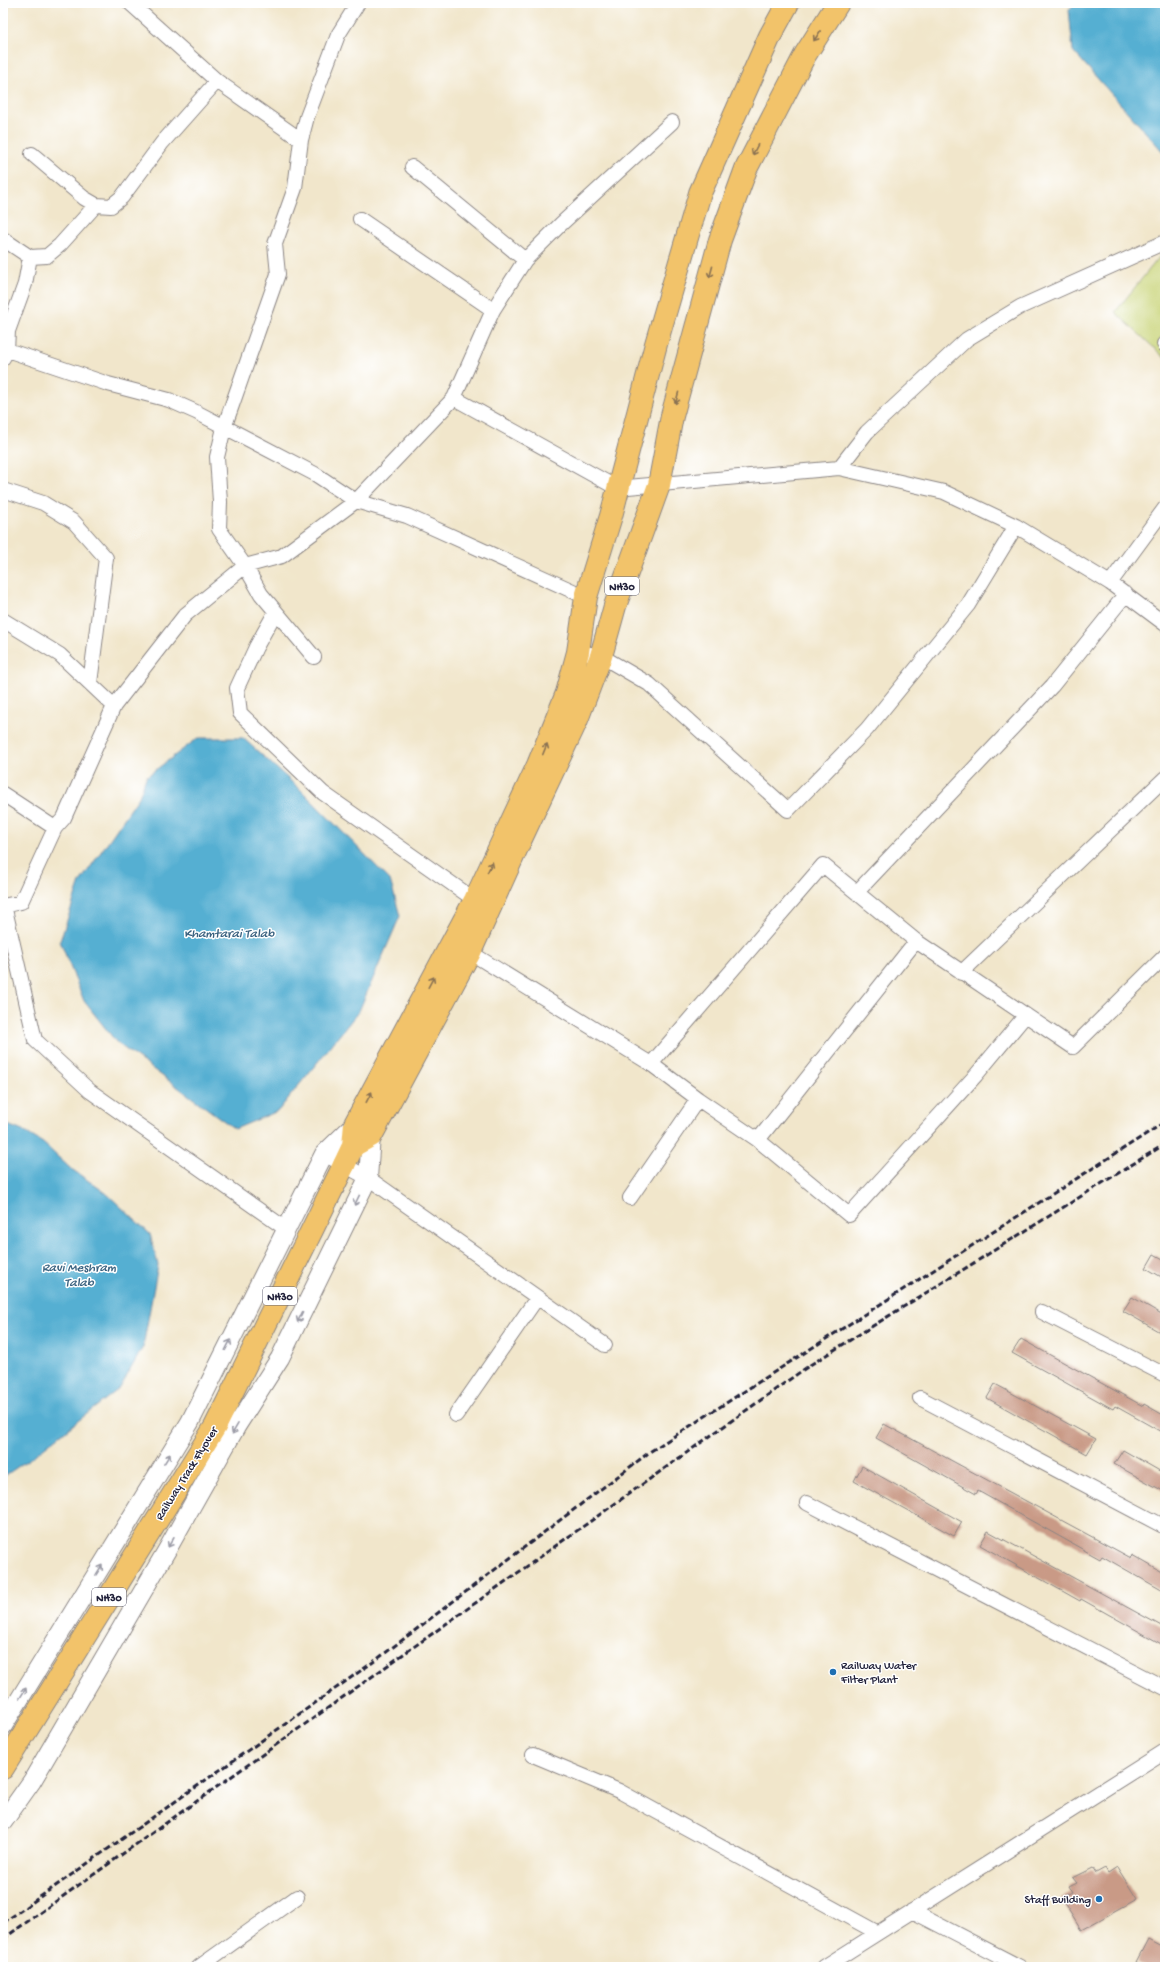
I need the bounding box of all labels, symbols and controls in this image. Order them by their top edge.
one-way arrow [813,30,821,41]
one-way arrow [751,144,759,156]
one-way arrow [707,266,714,279]
one-way arrow [673,391,680,404]
road number: NH30 [605,577,639,595]
one-way arrow [542,743,549,755]
one-way arrow [487,861,494,873]
water label: Khamtarai Talab [184,927,275,942]
one-way arrow [427,976,435,988]
one-way arrow [366,1091,374,1103]
one-way arrow [353,1194,360,1206]
water label: Ravi Meshram Talab [42,1261,117,1291]
road number: NH30 [263,1287,297,1305]
one-way arrow [296,1311,303,1323]
one-way arrow [225,1339,233,1351]
street label: Railway Track Flyover [153,1423,223,1523]
one-way arrow [230,1423,238,1435]
one-way arrow [163,1454,171,1465]
one-way arrow [166,1536,174,1548]
one-way arrow [95,1565,103,1576]
road number: NH30 [92,1588,126,1606]
place label: Railway Water Filter Plant [840,1660,918,1688]
marker: Railway Water Filter Plant [828,1667,838,1677]
one-way arrow [20,1687,28,1699]
place label: Staff Building [1025,1894,1091,1908]
marker: Staff Building [1094,1894,1104,1904]

